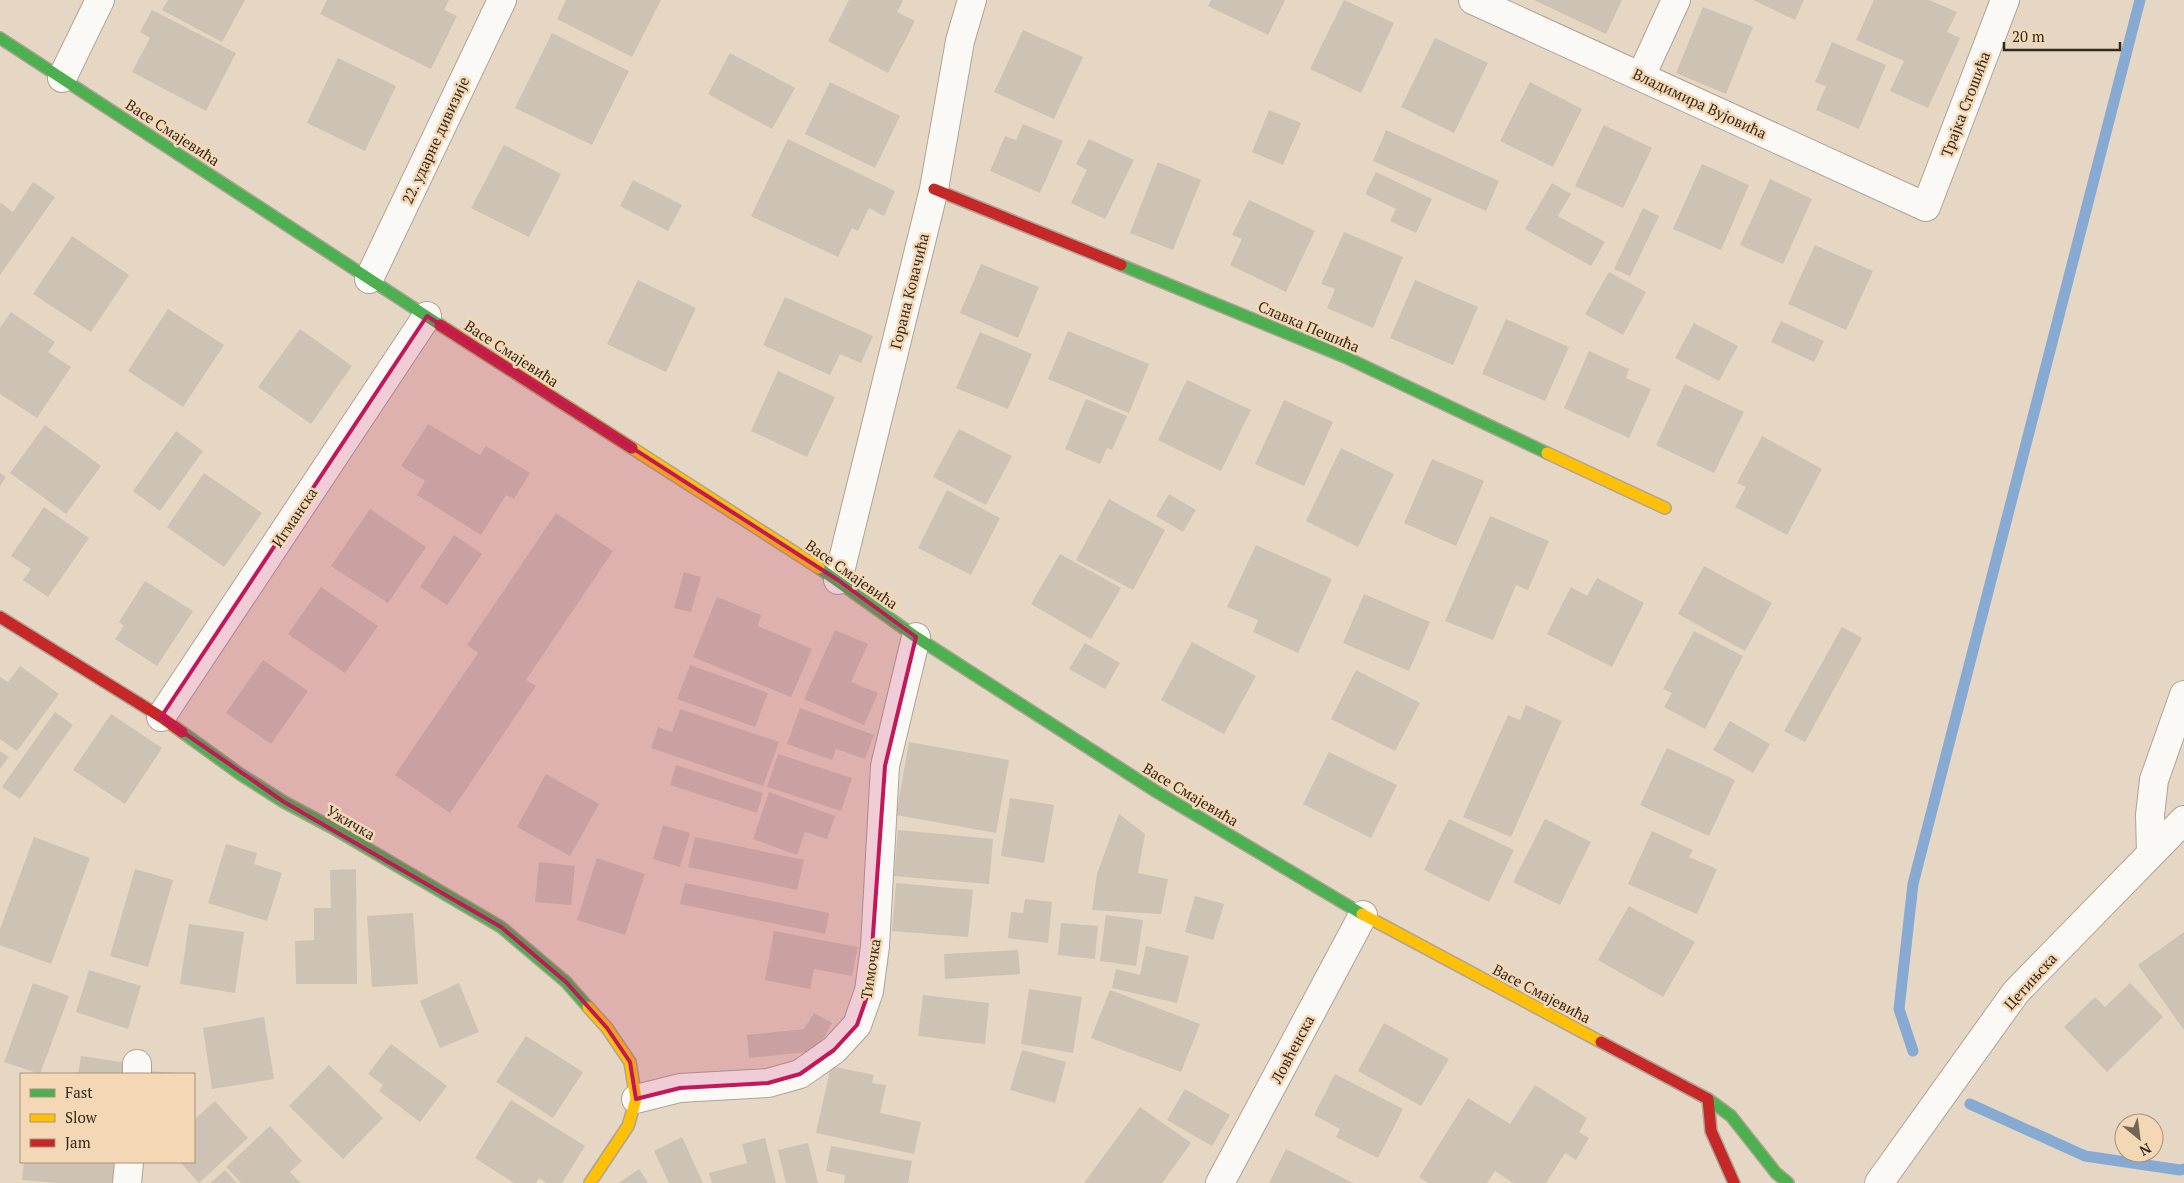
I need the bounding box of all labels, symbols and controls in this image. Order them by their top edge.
scale bar [2004,20,2120,52]
text: 20 m [2012,26,2045,46]
street label: Трајка Стошића [1936,48,1994,160]
street label: Владимира Вујовића [1630,63,1771,143]
street label: 22. ударне дивизије [397,73,473,207]
street label: Васе Смајевића [122,94,224,170]
street label: Горана Ковачића [885,231,933,351]
street label: Славка Пешића [1255,296,1363,357]
street label: Васе Смајевића [461,315,563,391]
street label: Игманска [267,483,322,551]
street label: Васе Смајевића [802,535,902,613]
street label: Васе Смајевића [1139,758,1243,831]
street label: Ужичка [323,800,379,844]
street label: Тимочка [855,937,885,1001]
street label: Цетињска [1999,948,2061,1014]
street label: Васе Смајевића [1490,959,1595,1027]
street label: Ловћенска [1265,1011,1318,1087]
legend [20,1073,195,1163]
text: Fast [65,1082,93,1102]
text: Slow [65,1107,98,1127]
north arrow [2114,1113,2164,1163]
text: Jam [65,1132,91,1152]
text: N [2136,1139,2155,1161]

